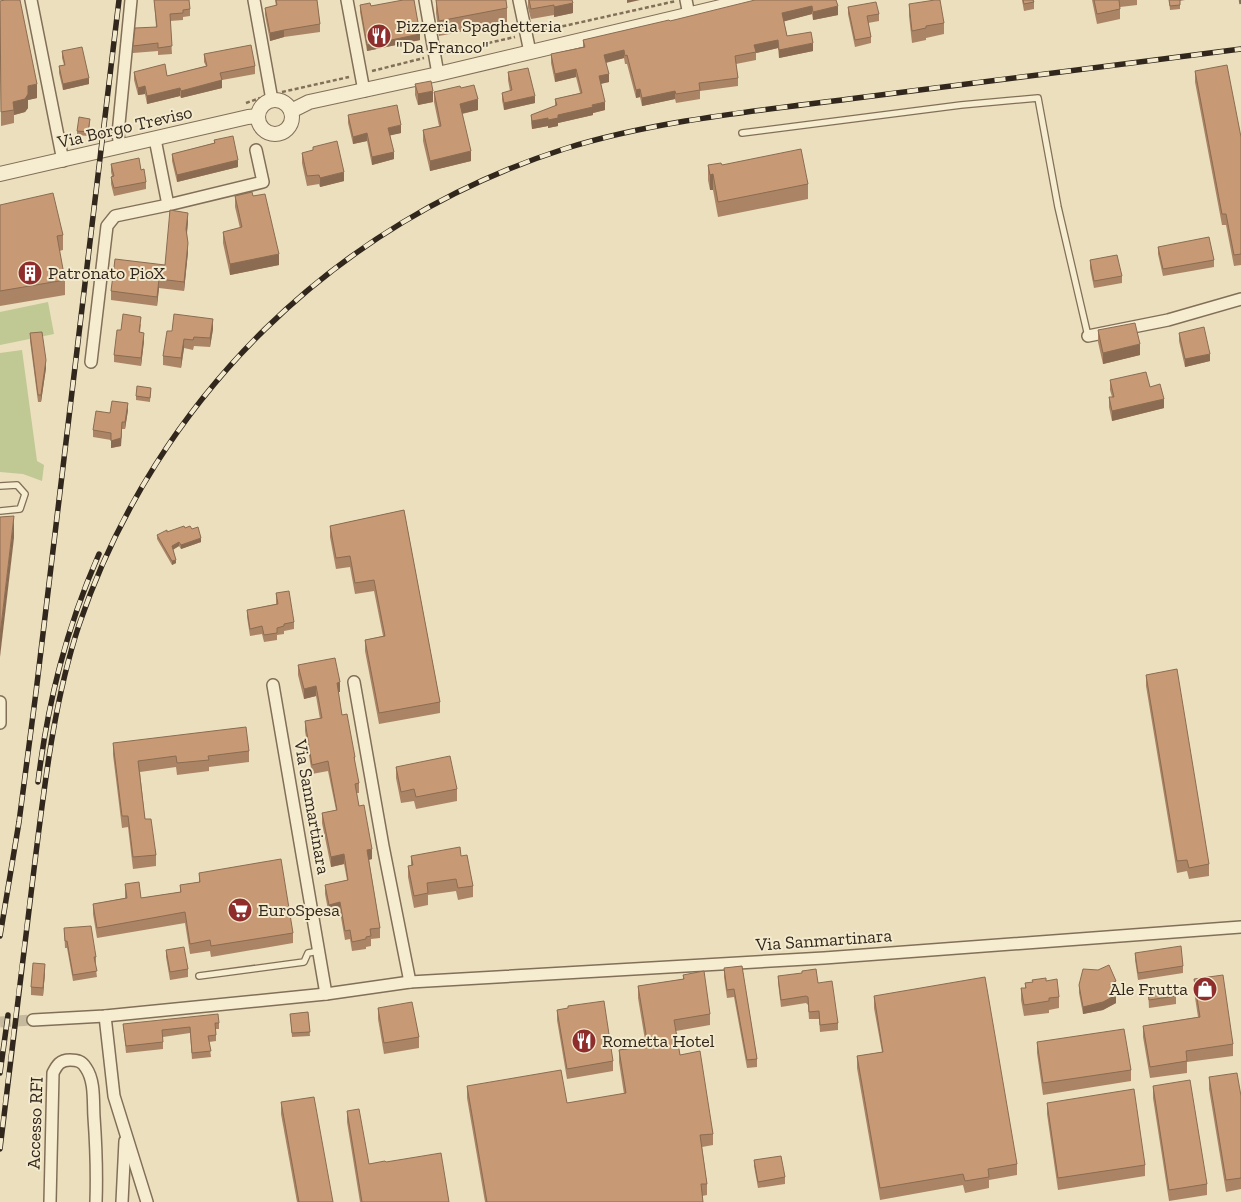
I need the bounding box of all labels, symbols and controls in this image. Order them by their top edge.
place label: Pizzeria Spaghetteria "Da Franco" [396,15,562,58]
restaurant icon: Pizzeria Spaghetteria "Da Franco" [366,23,392,49]
street label: Via Borgo Treviso [55,101,194,153]
building icon: Patronato PioX [17,260,43,286]
place label: Patronato PioX [48,262,166,284]
street label: Via Sanmartinara [289,737,335,876]
supermarket icon: EuroSpesa [227,897,253,923]
place label: EuroSpesa [258,899,340,921]
street label: Via Sanmartinara [754,924,893,956]
shop icon: Ale Frutta [1192,976,1218,1002]
place label: Ale Frutta [1109,978,1188,1000]
restaurant icon: Rometta Hotel [571,1028,597,1054]
place label: Rometta Hotel [602,1030,715,1052]
street label: Accesso RFI [22,1076,48,1170]

